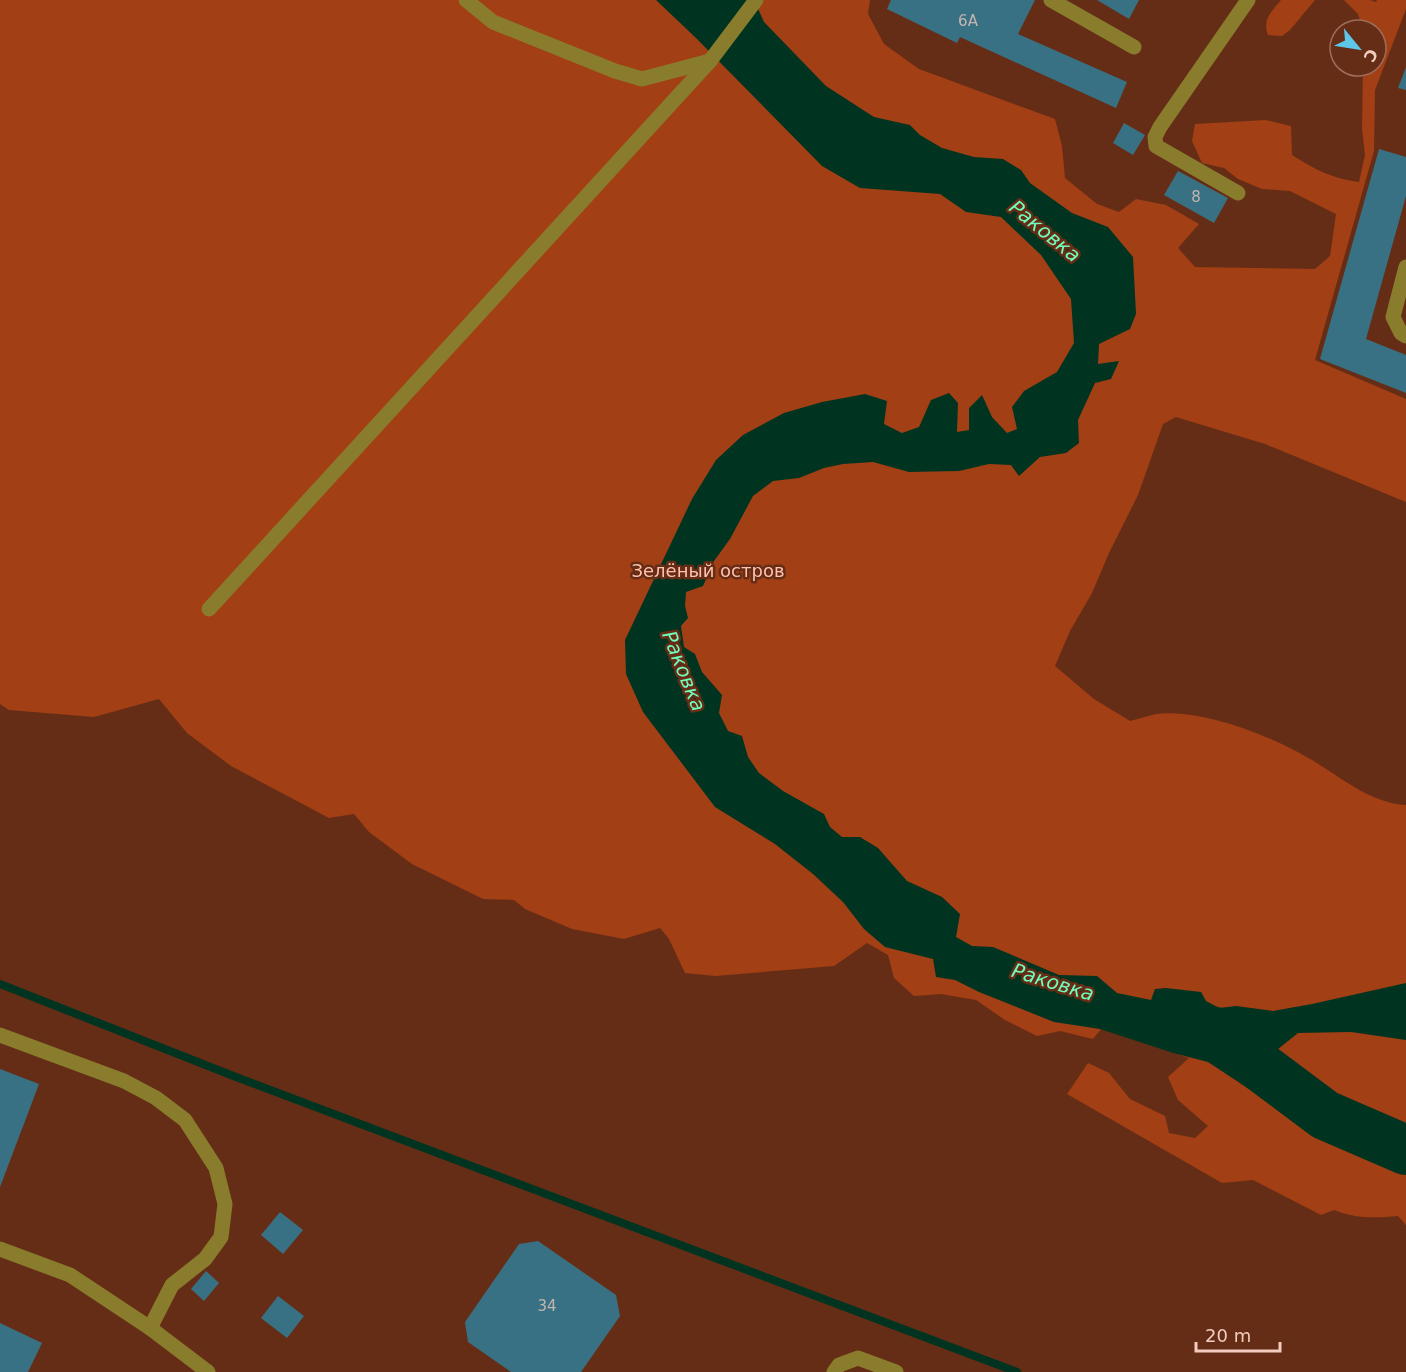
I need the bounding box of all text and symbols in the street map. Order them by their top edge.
house number: 6А [958,12,979,30]
north arrow [1328,18,1388,78]
text: С [1359,45,1382,65]
house number: 8 [1191,188,1201,206]
water label: Раковка [1005,195,1085,267]
park label: Зелёный остров [631,560,785,581]
water label: Раковка [657,627,711,715]
water label: Раковка [1009,958,1097,1006]
house number: 34 [537,1297,557,1315]
scale bar [1196,1315,1280,1353]
text: 20 m [1205,1325,1251,1346]

